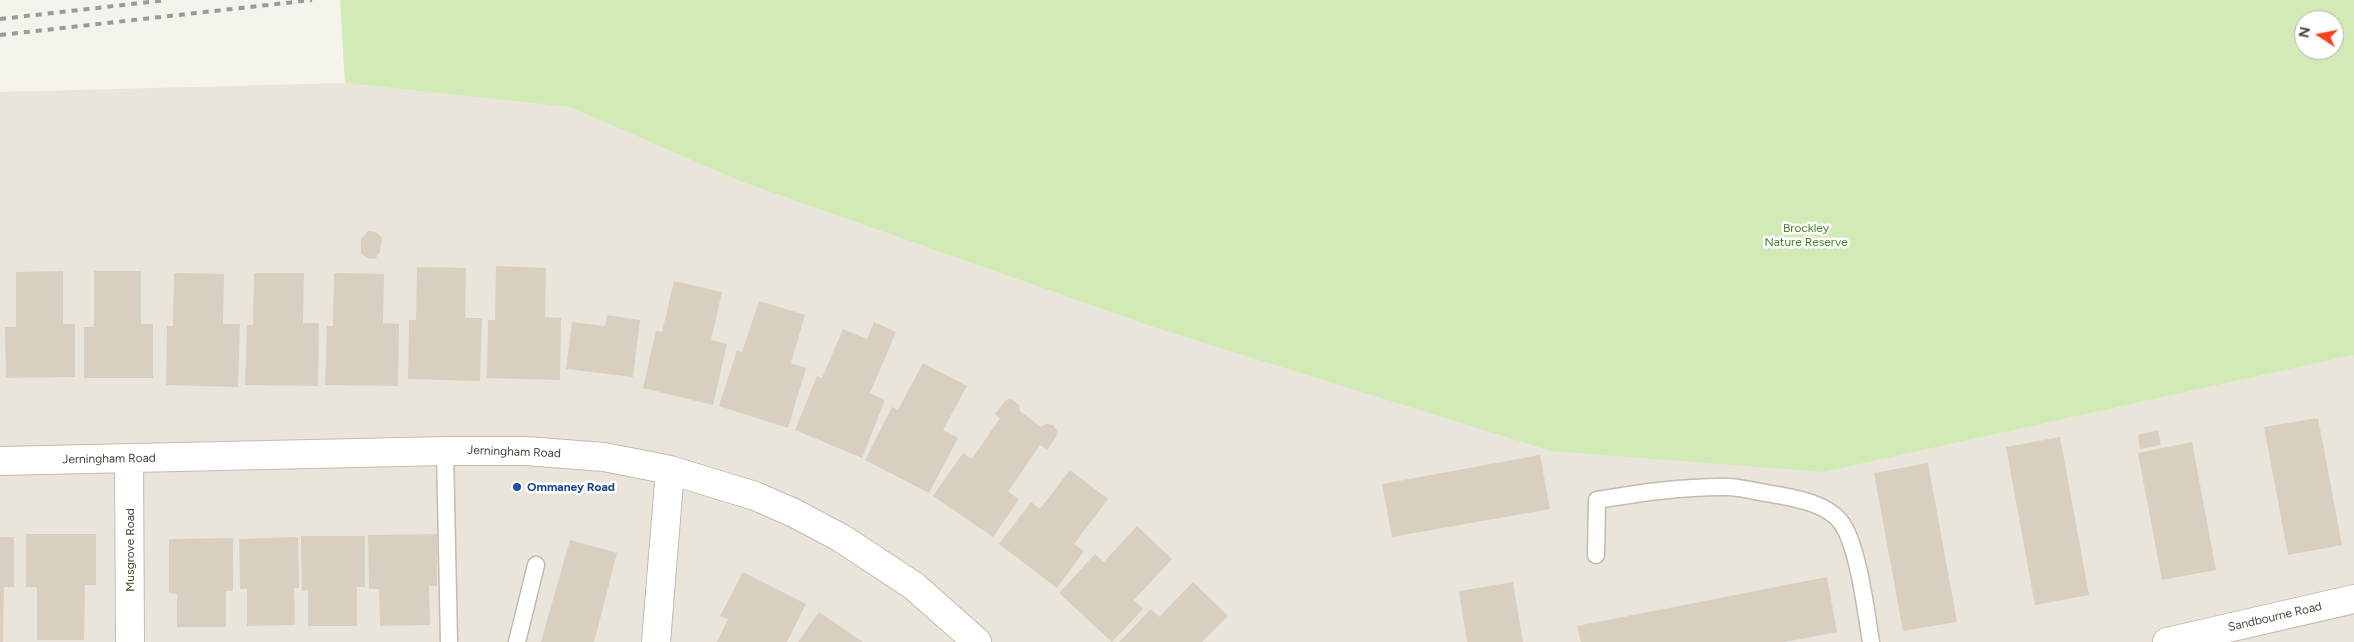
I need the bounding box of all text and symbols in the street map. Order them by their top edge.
north arrow [2294,10,2344,60]
text: N [2295,25,2314,39]
park label: Brockley Nature Reserve [1764,221,1848,249]
street label: Jerningham Road [467,443,561,461]
street label: Jerningham Road [62,451,156,467]
place label: Ommaney Road [527,480,615,494]
marker: Ommaney Road [511,481,523,493]
street label: Musgrove Road [123,508,137,592]
street label: Sandbourne Road [2227,599,2323,635]

